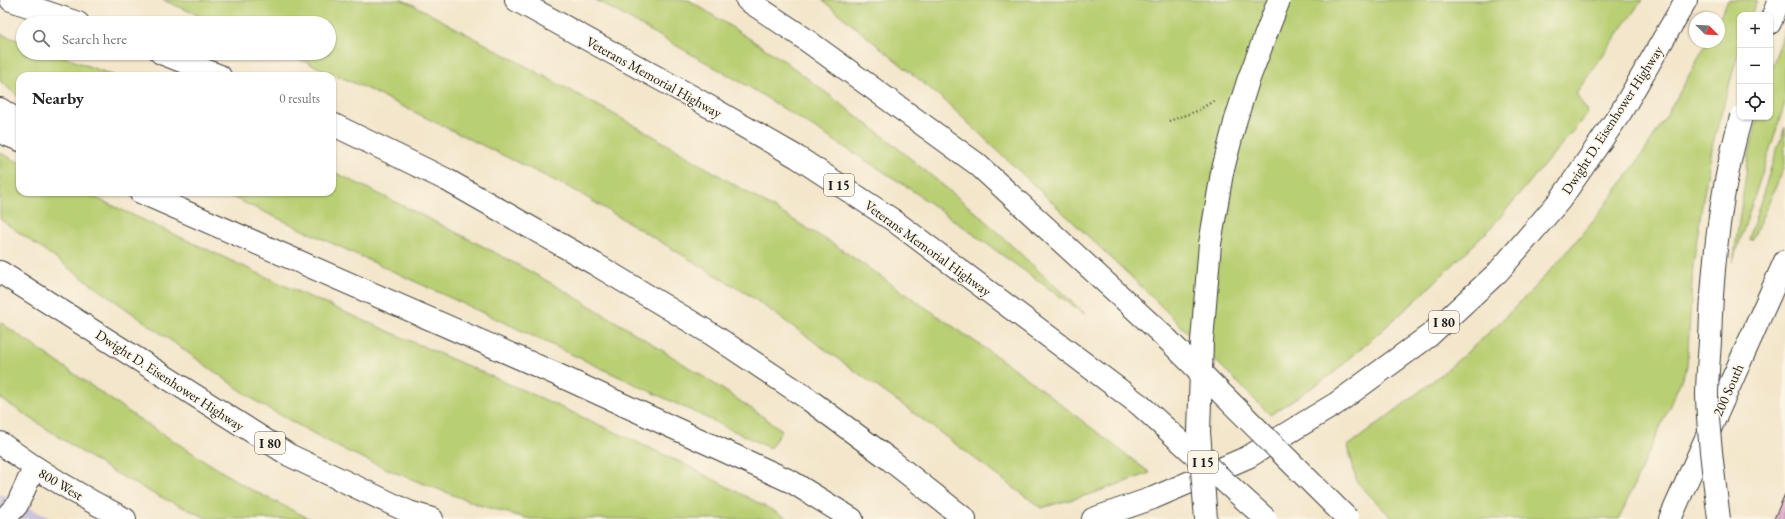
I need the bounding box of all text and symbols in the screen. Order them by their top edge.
north arrow [1689,12,1725,48]
map controls [1737,12,1773,120]
button: + [1737,12,1773,48]
search box [16,16,336,60]
icon: search [30,27,52,49]
text: Search here [62,29,127,48]
street label: Veterans Memorial Highway [583,32,726,122]
street label: Dwight D. Eisenhower Highway [1557,42,1667,198]
button: − [1737,48,1773,84]
button: locate [1737,84,1773,120]
text: Nearby [32,87,84,109]
text: 0 results [279,90,320,107]
road number: I 15 [824,174,854,196]
street label: Veterans Memorial Highway [861,196,996,301]
road number: I 80 [1429,311,1459,333]
street label: Dwight D. Eisenhower Highway [92,325,248,435]
street label: 200 South [1709,361,1747,419]
road number: I 80 [255,432,285,454]
road number: I 15 [1188,451,1218,473]
street label: 800 West [35,464,87,505]

